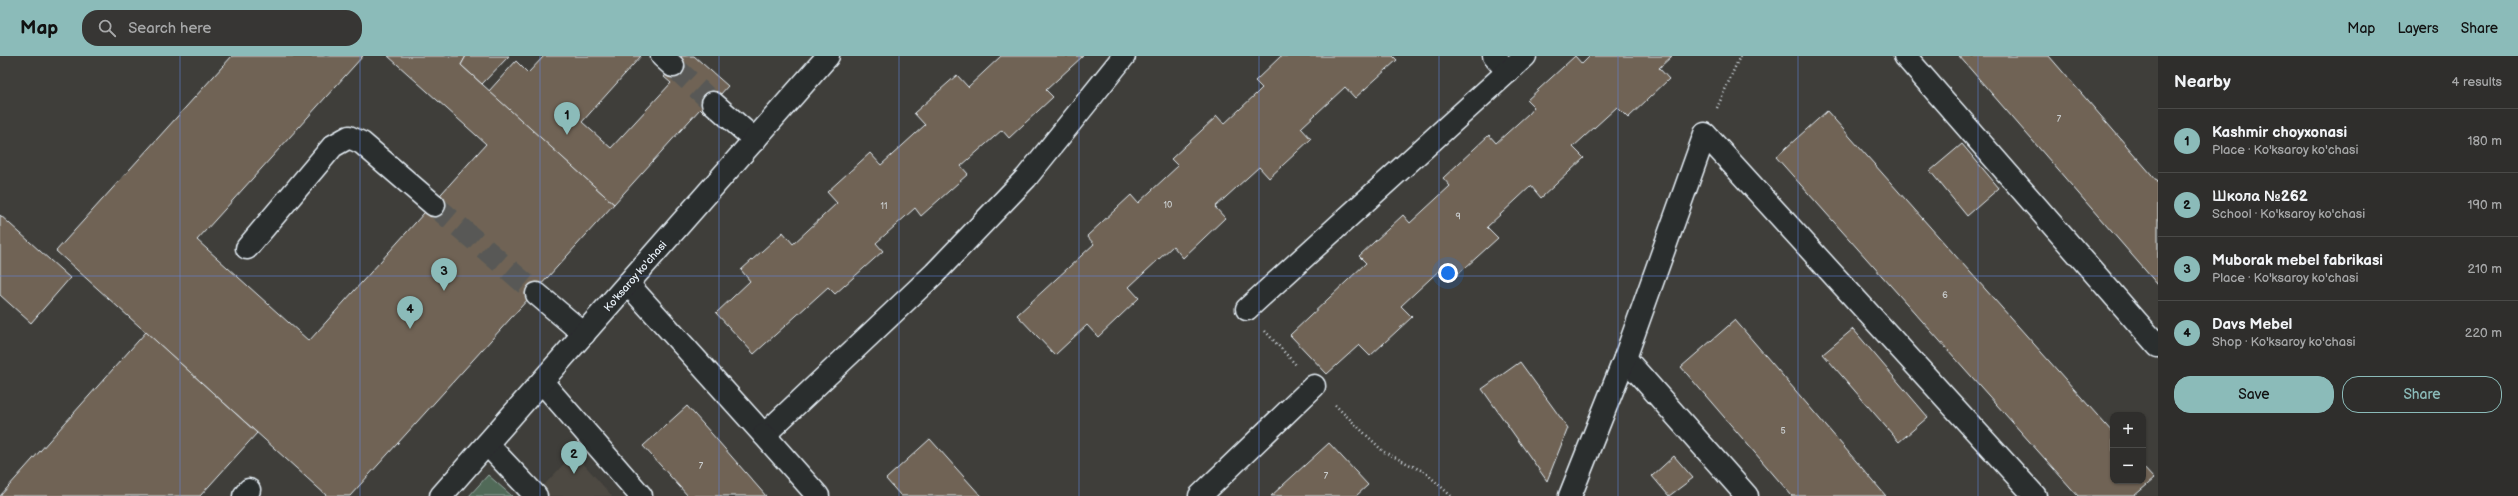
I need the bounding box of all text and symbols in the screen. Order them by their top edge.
search box [82,10,362,46]
text: Map [20,17,58,40]
icon: search [96,17,118,39]
text: Search here [128,19,211,38]
text: Map [2347,20,2375,37]
text: Layers [2397,20,2439,37]
text: Share [2461,20,2498,37]
text: Nearby [2174,72,2231,92]
text: 4 results [2452,74,2502,90]
pin: 1 [554,102,580,135]
house number: 7 [2057,114,2062,125]
text: Kashmir choyxonasi [2212,123,2347,142]
text: 1 [2184,133,2190,149]
text: 180 m [2467,133,2502,149]
text: Place · Ko'ksaroy ko'chasi [2212,142,2359,158]
text: Школа №262 [2212,187,2308,206]
text: 2 [2183,197,2191,213]
text: 190 m [2468,197,2502,213]
house number: 10 [1164,200,1172,211]
house number: 11 [881,201,887,212]
text: School · Ko'ksaroy ko'chasi [2212,206,2365,222]
house number: 9 [1455,211,1461,222]
street label: Ko'ksaroy ko'chasi [601,238,669,314]
text: Muborak mebel fabrikasi [2212,251,2383,270]
pin: 3 [431,258,457,291]
text: 3 [2183,261,2191,277]
text: 210 m [2468,261,2502,277]
your location [1438,263,1458,283]
text: Place · Ko'ksaroy ko'chasi [2212,270,2359,286]
house number: 6 [1942,290,1948,301]
pin: 4 [397,296,423,329]
text: Davs Mebel [2212,315,2292,334]
text: 4 [2183,325,2191,341]
text: 220 m [2465,325,2502,341]
text: Shop · Ko'ksaroy ko'chasi [2212,334,2356,350]
button: Save [2174,376,2334,413]
button: Share [2342,376,2502,413]
map controls [2110,412,2146,484]
button: + [2110,412,2146,448]
house number: 5 [1780,426,1786,437]
pin: 2 [561,441,587,474]
button: − [2110,448,2146,484]
house number: 7 [699,461,704,472]
house number: 7 [1324,471,1329,482]

